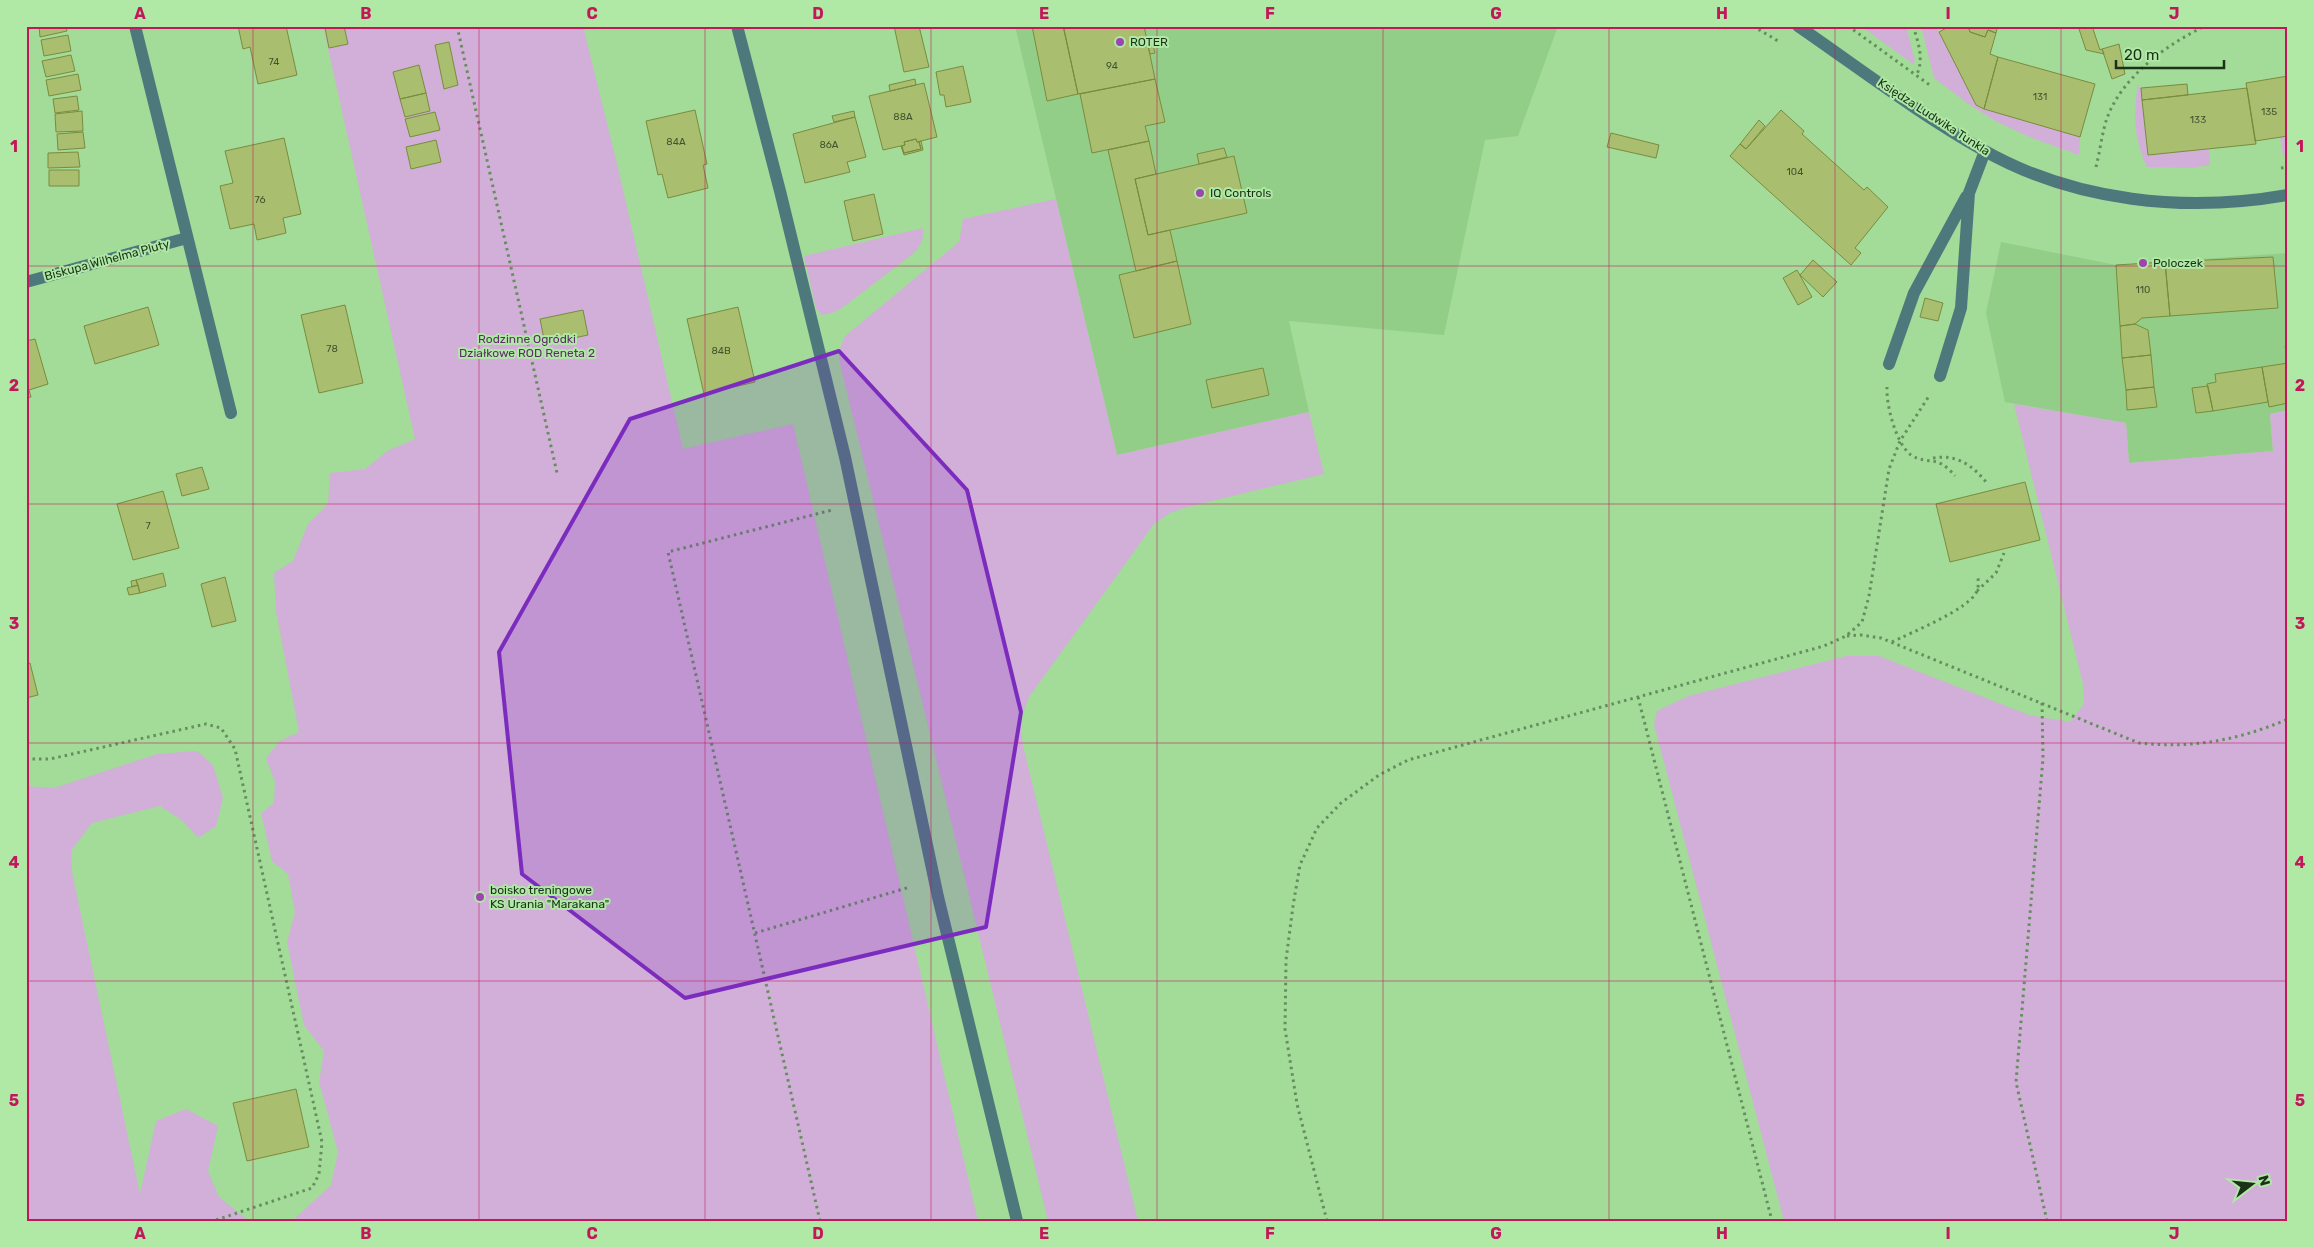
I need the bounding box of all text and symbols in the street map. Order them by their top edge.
text: A [134,4,146,23]
text: B [360,4,372,23]
text: C [586,4,598,23]
text: D [812,4,824,23]
text: E [1039,4,1049,23]
text: F [1265,4,1275,23]
text: G [1490,4,1502,23]
text: H [1716,4,1728,23]
text: I [1945,4,1951,23]
text: J [2169,4,2179,23]
place label: ROTER [1130,35,1168,49]
marker: ROTER [1114,36,1126,48]
scale bar [2116,38,2224,70]
text: 20 m [2124,46,2159,64]
house number: 74 [269,56,280,68]
house number: 94 [1106,60,1118,72]
street label: Księdza Ludwika Tunkla [1875,76,1993,158]
house number: 131 [2033,91,2047,103]
house number: 135 [2261,106,2277,118]
house number: 88A [893,111,913,123]
house number: 133 [2190,114,2206,126]
house number: 84A [666,136,686,148]
text: 1 [10,137,18,156]
text: 1 [2296,137,2304,156]
house number: 86A [819,139,839,151]
house number: 104 [1787,166,1803,178]
place label: IQ Controls [1210,186,1271,200]
marker: IQ Controls [1194,187,1206,199]
house number: 76 [255,194,265,206]
street label: Biskupa Wilhelma Pluty [43,236,171,283]
place label: Poloczek [2153,256,2204,270]
marker: Poloczek [2137,257,2149,269]
house number: 110 [2136,284,2150,296]
park label: Rodzinne Ogródki Działkowe ROD Reneta 2 [459,332,595,360]
house number: 78 [326,343,338,355]
house number: 84B [711,345,731,357]
text: 2 [9,376,19,395]
text: 2 [2295,376,2305,395]
house number: 7 [145,520,151,532]
text: 3 [9,614,19,633]
text: 3 [2295,614,2305,633]
text: 4 [9,853,20,872]
text: 4 [2295,853,2306,872]
place label: boisko treningowe KS Urania "Marakana" [490,883,609,911]
marker: boisko treningowe KS Urania "Marakana" [474,891,486,903]
text: 5 [9,1091,19,1110]
text: 5 [2295,1091,2305,1110]
north arrow [2226,1160,2276,1210]
text: N [2254,1173,2274,1188]
text: A [134,1224,146,1243]
text: B [360,1224,372,1243]
text: C [586,1224,598,1243]
text: D [812,1224,824,1243]
text: E [1039,1224,1049,1243]
text: F [1265,1224,1275,1243]
text: G [1490,1224,1502,1243]
text: H [1716,1224,1728,1243]
text: I [1945,1224,1951,1243]
text: J [2169,1224,2179,1243]

